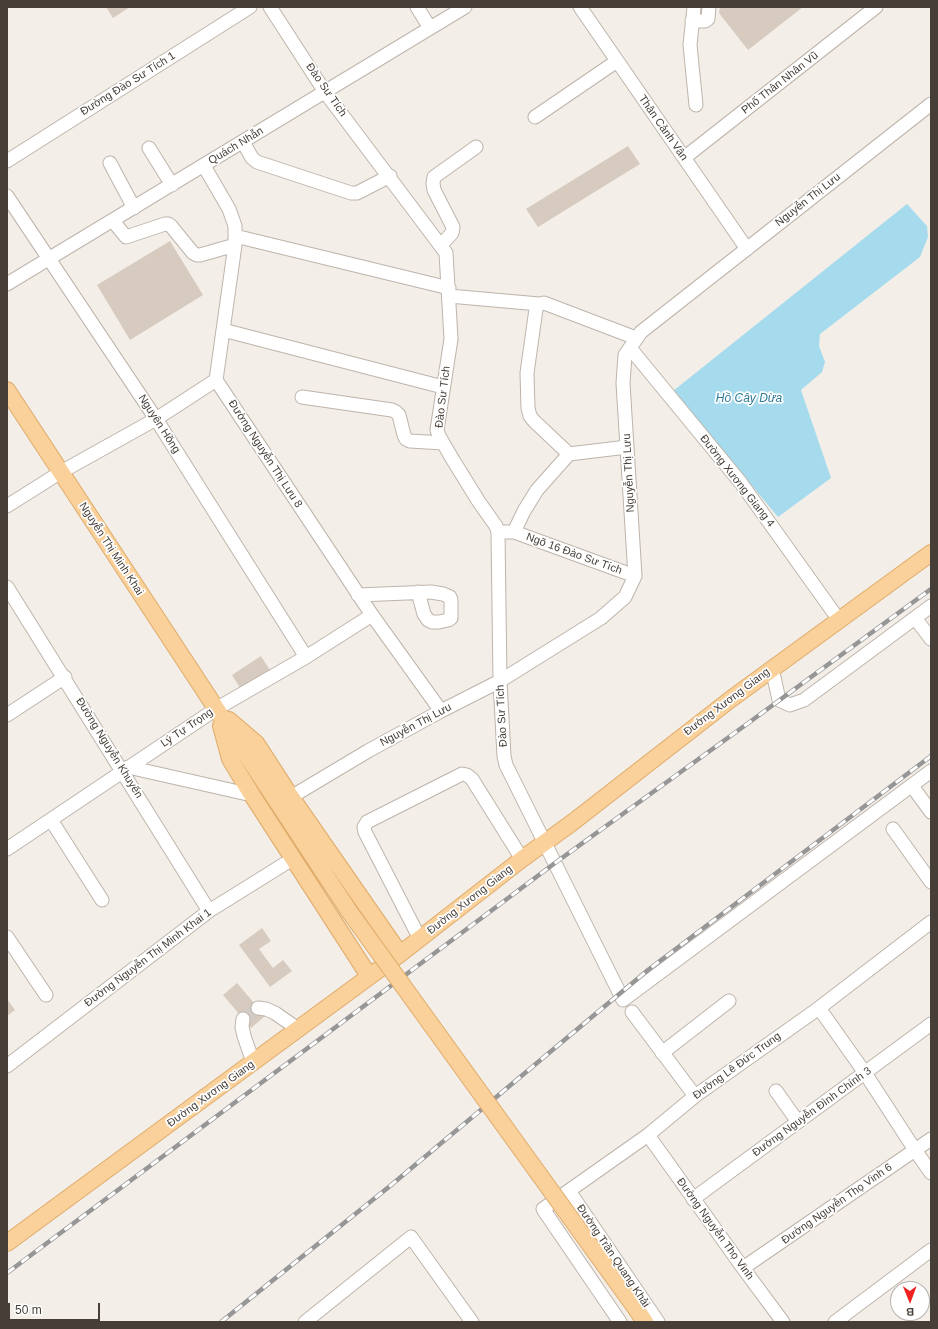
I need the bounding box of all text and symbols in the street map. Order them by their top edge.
street label: Đường Đào Sư Tích 1 [78,49,178,119]
street label: Phố Thân Nhân Vũ [739,49,821,117]
street label: Đào Sư Tích [303,61,349,119]
street label: Thân Cảnh Vân [635,93,691,163]
street label: Quách Nhẫn [206,124,266,168]
street label: Nguyễn Thị Lưu [773,171,843,229]
street label: Đào Sư Tích [433,365,453,429]
street label: Nguyên Hồng [135,392,183,456]
water label: Hồ Cây Dừa [716,392,782,406]
street label: Đường Nguyễn Thị Lưu 8 [225,398,305,510]
street label: Đường Xương Giang 4 [697,432,777,530]
street label: Nguyễn Thị Lưu [620,433,638,513]
street label: Nguyễn Thị Minh Khai [76,500,146,598]
street label: Ngõ 16 Đào Sư Tích [524,531,624,577]
street label: Đường Xương Giang [681,665,773,739]
street label: Đào Sư Tích [494,685,510,747]
street label: Đường Nguyễn Khuyến [73,695,145,801]
street label: Nguyễn Thị Lưu [378,701,454,749]
street label: Lý Tự Trọng [158,706,216,750]
street label: Đường Xương Giang [425,863,515,937]
street label: Đường Nguyễn Thị Minh Khai 1 [82,906,214,1010]
street label: Đường Lê Đức Trung [691,1030,783,1102]
street label: Đường Xương Giang [165,1058,257,1130]
street label: Đường Nguyễn Đình Chính 3 [750,1064,874,1160]
street label: Đường Nguyễn Thọ Vinh 6 [779,1161,895,1247]
street label: Đường Nguyễn Thọ Vinh [674,1176,756,1282]
street label: Đường Trần Quang Khải [574,1202,652,1310]
north arrow [890,1281,930,1321]
scale bar [10,1295,102,1321]
text: 50 m [15,1303,42,1317]
text: B [906,1306,914,1318]

